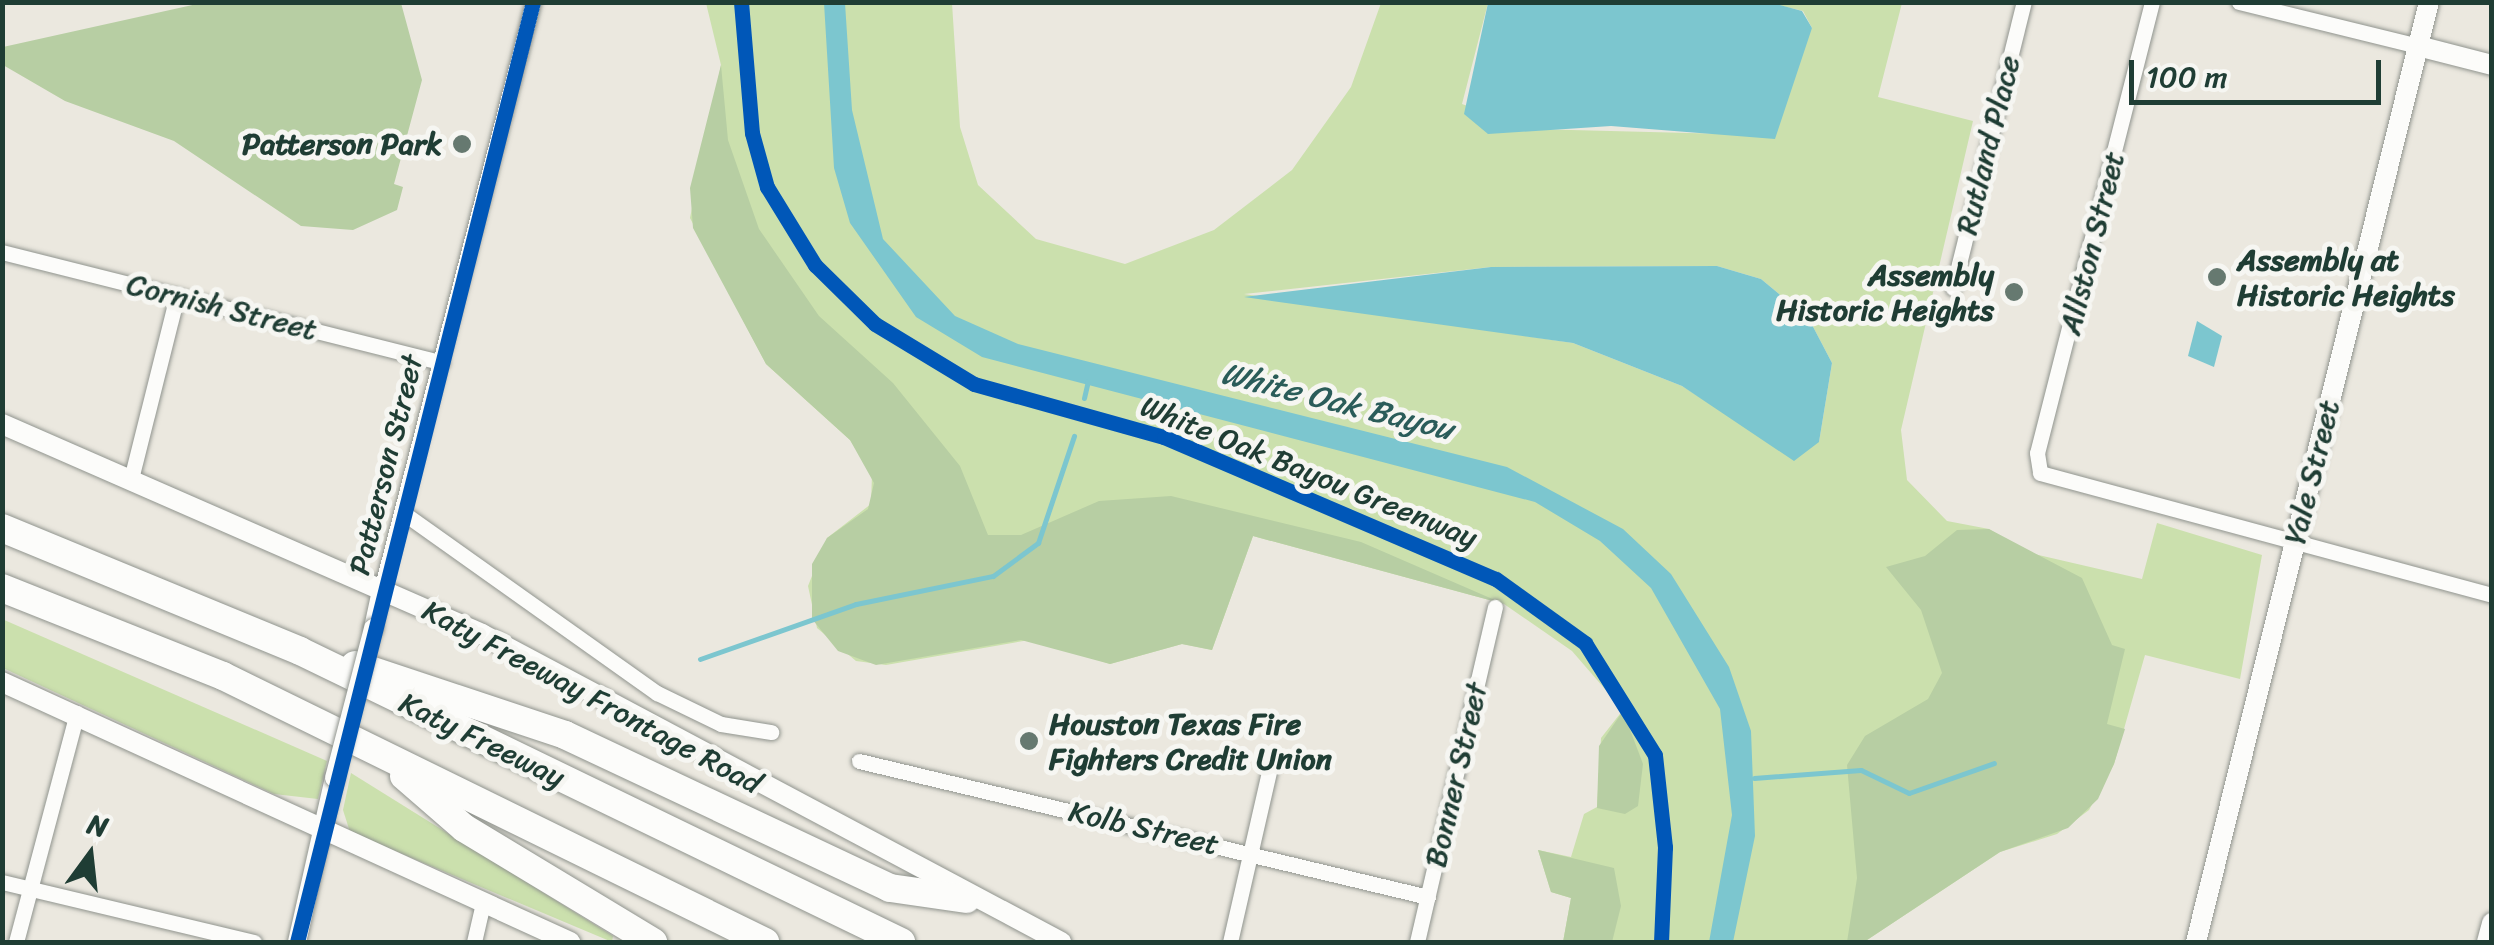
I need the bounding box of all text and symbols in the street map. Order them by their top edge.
scale bar [2134,40,2386,102]
text: 100 m [2146,50,2228,104]
street label: Rutland Place [1948,52,2028,238]
place label: Patterson Park [242,126,442,162]
marker: Patterson Park [451,133,473,155]
street label: Allston Street [2052,147,2132,339]
place label: Assembly at Historic Heights [2237,242,2454,312]
place label: Assembly Historic Heights [1777,257,1994,328]
street label: Cornish Street [124,266,320,348]
marker: Assembly at Historic Heights [2206,266,2228,288]
marker: Assembly Historic Heights [2003,281,2025,303]
street label: Patterson Street [341,351,431,579]
water label: White Oak Bayou [1217,355,1457,449]
street label: White Oak Bayou Greenway [1135,388,1483,556]
street label: Yale Street [2277,396,2347,548]
street label: Katy Freeway Frontage Road [417,593,767,801]
street label: Bonner Street [1417,679,1495,871]
street label: Katy Freeway [393,684,571,796]
place label: Houston Texas Fire Fighters Credit Union [1049,706,1332,776]
marker: Houston Texas Fire Fighters Credit Union [1018,730,1040,752]
street label: Kolb Street [1065,793,1223,863]
text: N [82,799,114,852]
north arrow [40,805,140,905]

